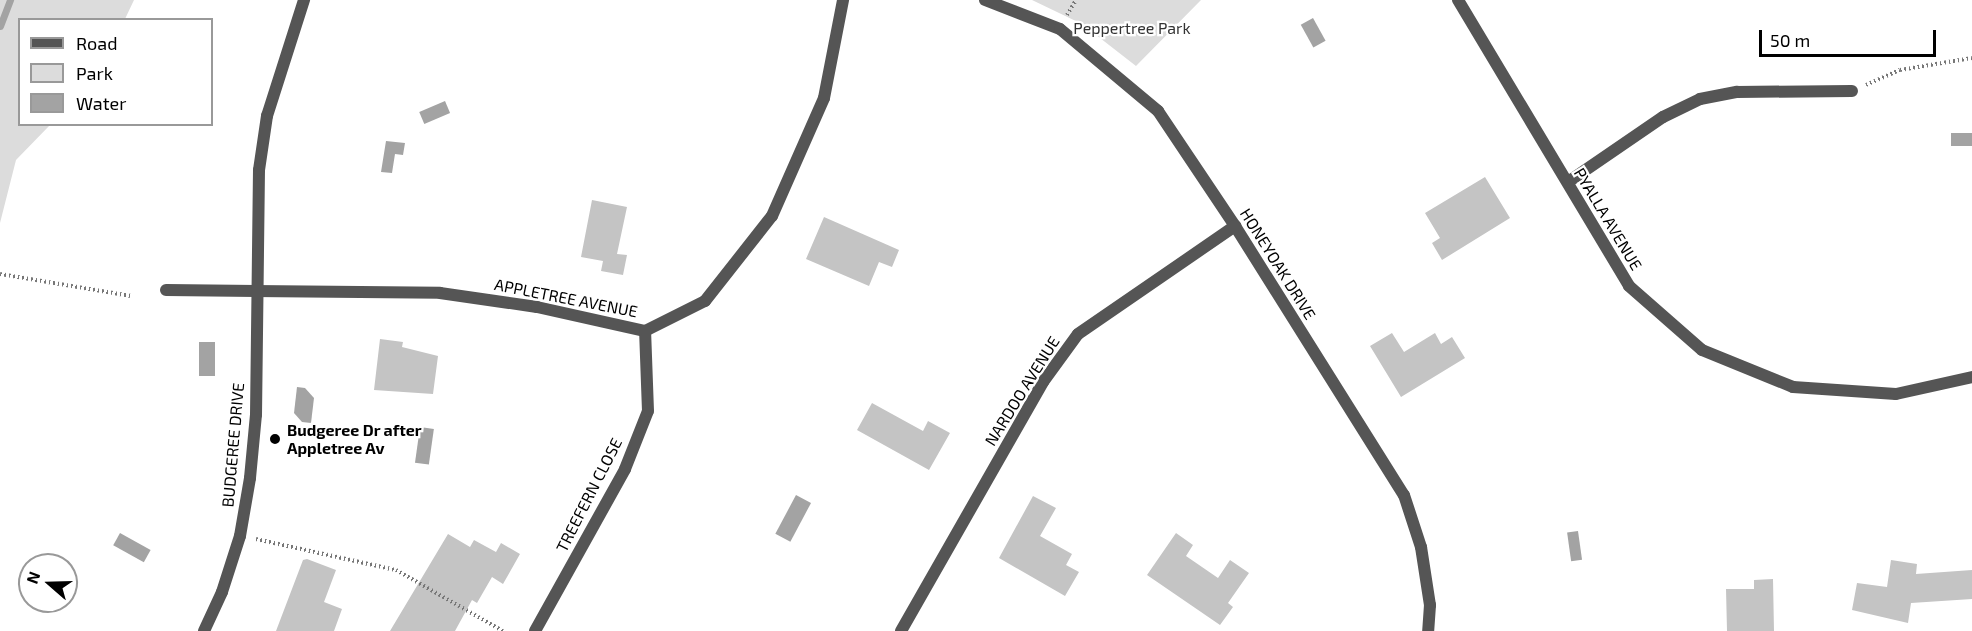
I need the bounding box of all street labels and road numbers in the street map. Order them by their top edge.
street label: PYALLA AVENUE [1570,164,1646,274]
street label: HONEYOAK DRIVE [1236,205,1320,323]
street label: APPLETREE AVENUE [493,275,639,321]
street label: NARDOO AVENUE [981,333,1063,449]
street label: BUDGEREE DRIVE [218,382,248,508]
street label: TREEFERN CLOSE [552,435,626,555]

